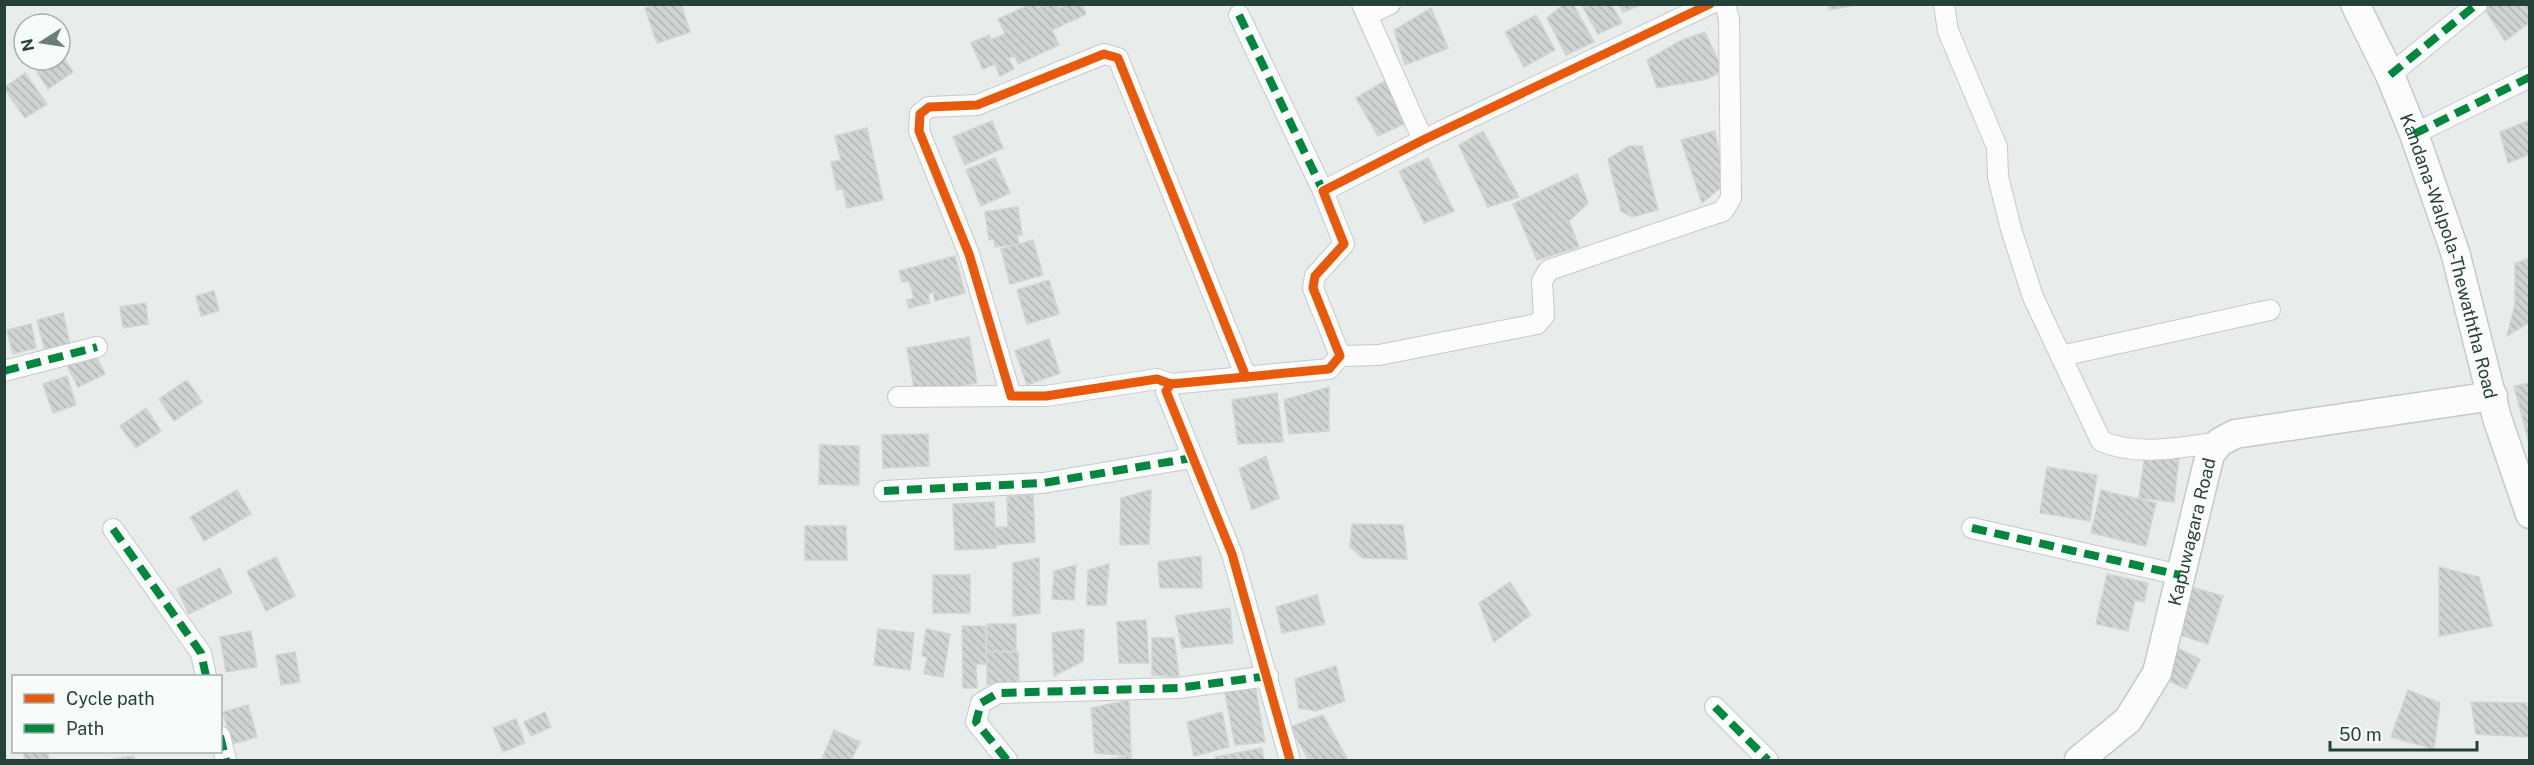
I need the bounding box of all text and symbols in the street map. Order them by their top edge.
north arrow [12,12,72,72]
text: N [17,37,38,53]
street label: Kandana-Walpola-Thewaththa Road [2396,110,2502,401]
street label: Kapuwagara Road [2163,455,2219,608]
legend [12,675,222,753]
text: Cycle path [66,688,155,709]
scale bar [2330,714,2477,752]
text: Path [66,718,104,739]
text: 50 m [2339,724,2382,745]

